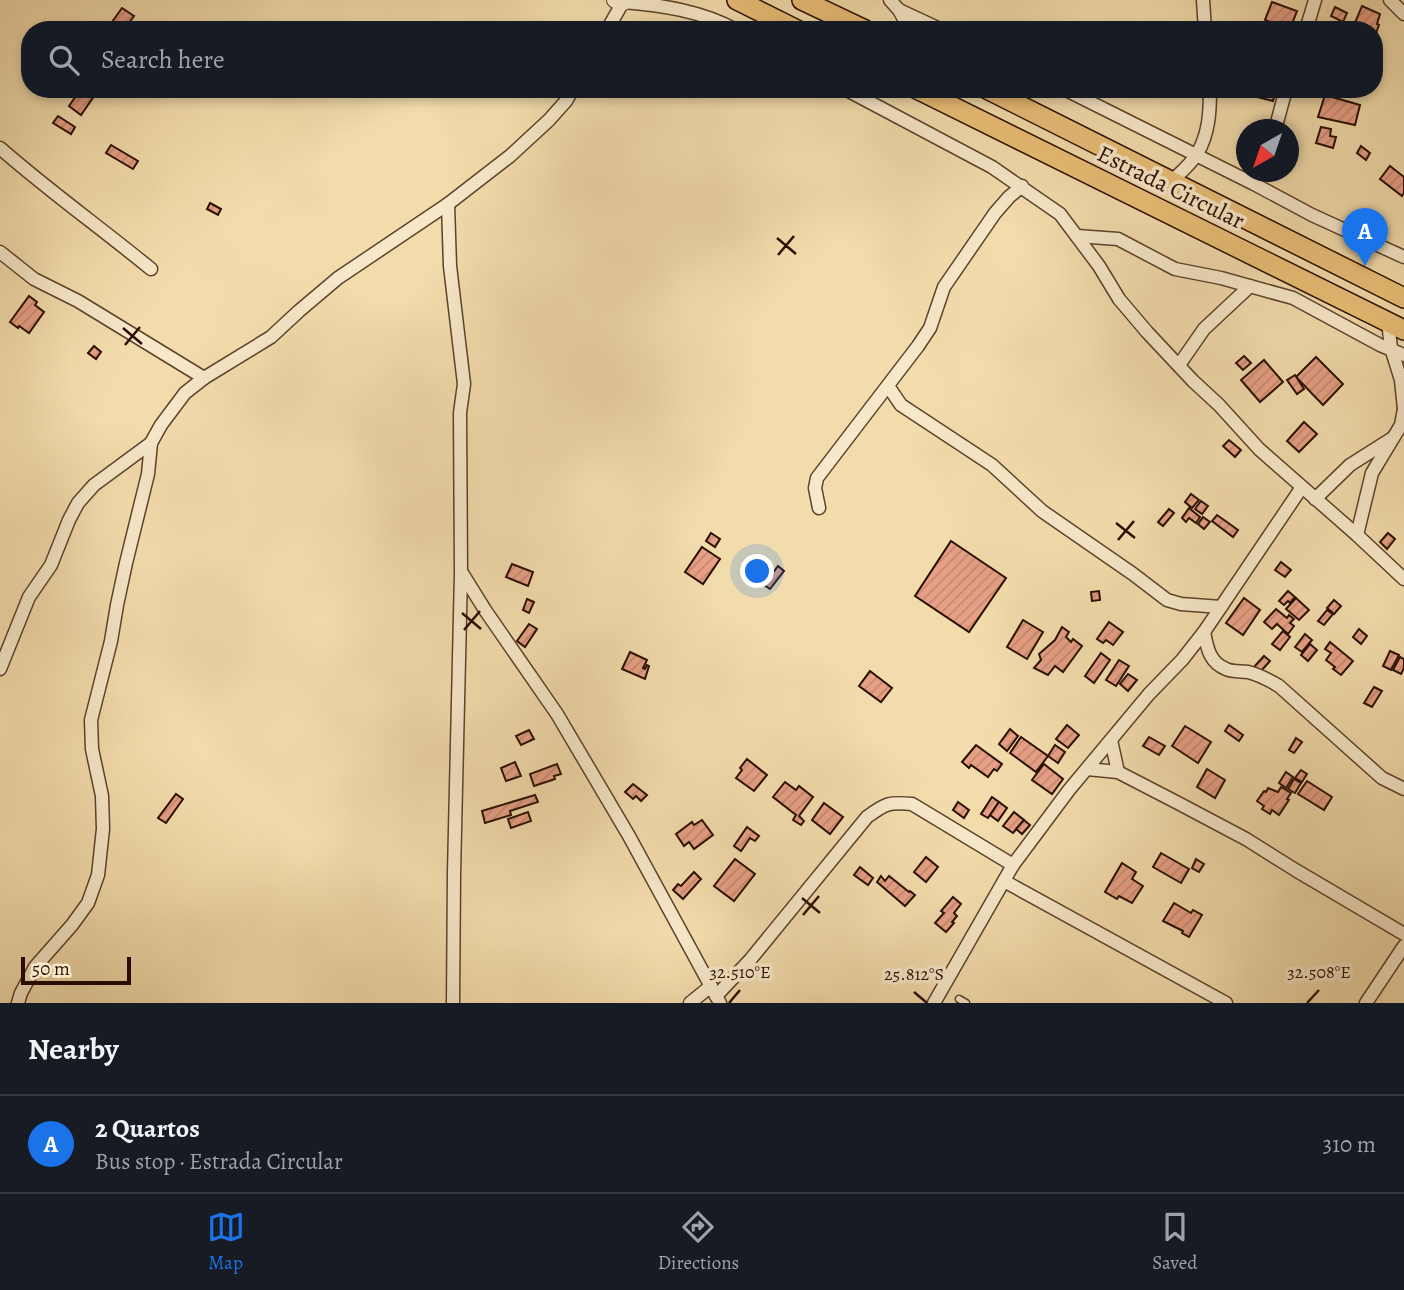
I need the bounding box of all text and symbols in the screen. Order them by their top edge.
search box [21,21,1383,98]
icon: search [45,41,83,79]
text: Search here [101,42,225,77]
north arrow [1236,119,1299,182]
street label: Estrada Circular [1092,137,1250,237]
pin: A [1342,208,1388,266]
your location [740,554,774,588]
scale bar [21,954,131,986]
text: 50 m [32,956,70,982]
text: 32.510°E [709,960,771,984]
text: 32.508°E [1287,960,1351,984]
text: 25.812°S [884,962,944,986]
text: Nearby [28,1029,119,1069]
text: 2 Quartos [95,1111,200,1146]
text: A [44,1129,58,1160]
text: 310 m [1323,1129,1376,1160]
text: Bus stop · Estrada Circular [95,1146,343,1177]
tab: Map [207,1208,245,1276]
tab: Directions [658,1208,739,1276]
tab: Saved [1152,1208,1197,1276]

